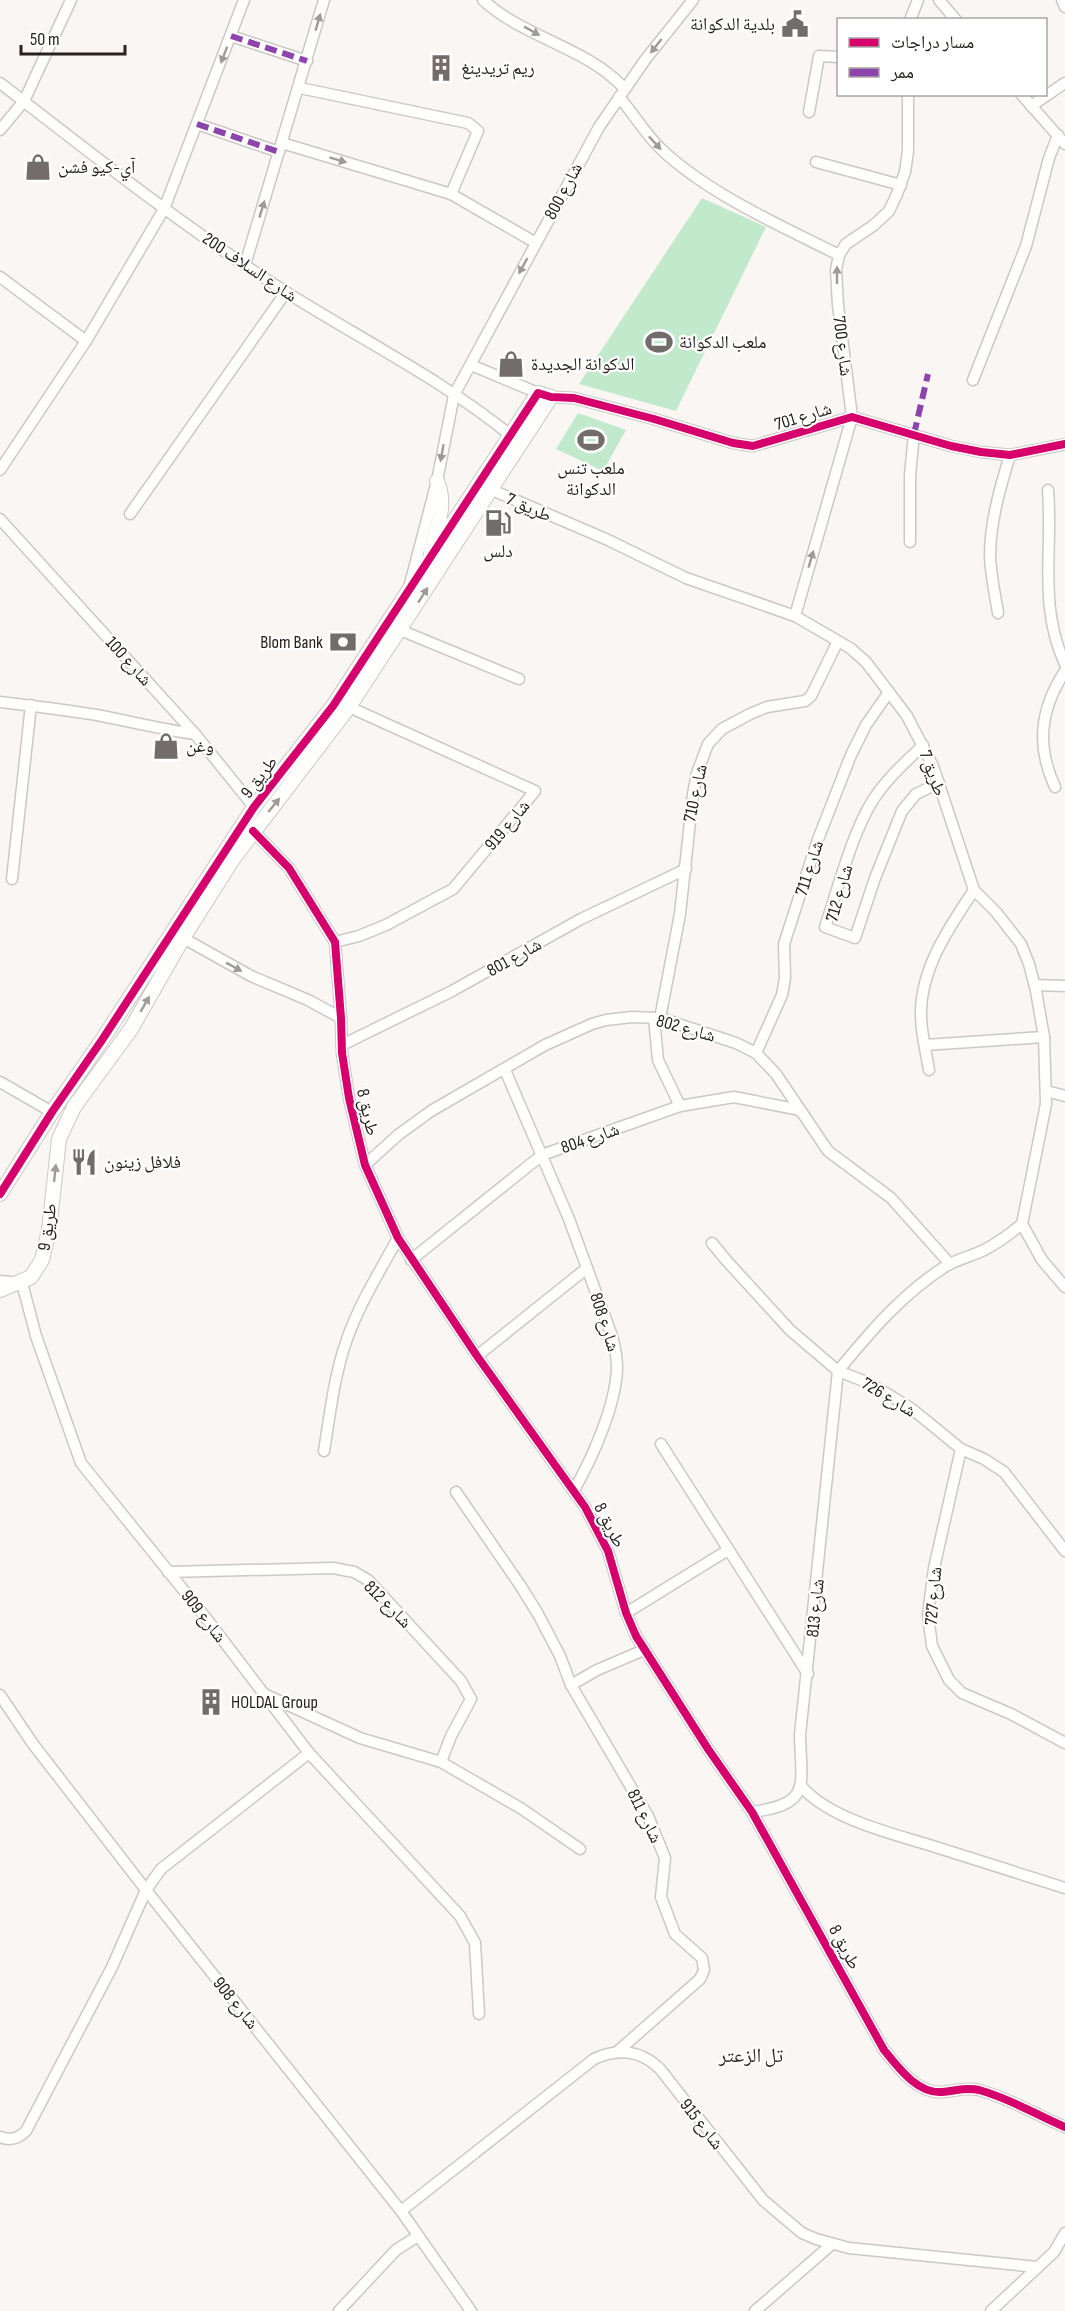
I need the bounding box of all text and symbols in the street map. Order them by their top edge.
public building icon: بلدية الدكوانة [780,9,810,39]
one-way arrow [314,13,323,31]
place label: بلدية الدكوانة [690,14,775,35]
scale bar [21,18,124,56]
legend [837,18,1047,96]
one-way arrow [524,26,541,36]
text: 50 m [30,29,60,50]
text: مسار دراجات [891,32,974,53]
one-way arrow [651,38,663,53]
one-way arrow [219,46,228,64]
building icon: ريم تريدينغ [426,53,456,83]
place label: ريم تريدينغ [461,58,535,80]
text: ممر [890,62,914,83]
one-way arrow [648,135,662,150]
shop icon: آي-كيو فشن [23,152,53,182]
one-way arrow [329,156,347,165]
place label: آي-كيو فشن [58,157,136,182]
street label: 800 شارع [540,159,587,223]
one-way arrow [258,200,267,218]
street label: 200 شارع السلاف [198,228,301,307]
one-way arrow [518,258,528,275]
one-way arrow [832,266,842,285]
street label: شارع 700 [828,315,857,377]
sports icon: ملعب الدكوانة [644,327,674,357]
place label: ملعب الدكوانة [679,332,767,353]
shop icon: الدكوانة الجديدة [496,349,526,379]
place label: الدكوانة الجديدة [531,354,634,375]
street label: شارع 701 [772,398,834,435]
sports icon: ملعب تنس الدكوانة [576,425,606,455]
one-way arrow [438,443,447,462]
place label: ملعب تنس الدكوانة [557,458,625,500]
street label: 7 طريق [503,488,555,527]
fuel station icon: دلس [483,508,513,538]
place label: دلس [483,541,513,562]
one-way arrow [807,550,816,568]
one-way arrow [417,587,428,603]
bank icon: Blom Bank [328,627,358,657]
street label: شارع 100 [101,632,156,690]
place label: Blom Bank [260,632,323,653]
shop icon: وغن [151,731,181,761]
place label: وغن [186,736,214,757]
street label: 7 طريق [915,748,950,799]
street label: 9 طريق [236,752,282,803]
street label: شارع 710 [679,762,712,824]
street label: شارع 919 [480,796,534,855]
one-way arrow [267,797,280,813]
street label: شارع 711 [791,838,828,898]
street label: شارع 712 [821,862,858,924]
street label: شارع 801 [483,934,545,981]
one-way arrow [226,962,243,972]
one-way arrow [140,995,150,1012]
street label: شارع 802 [654,1010,718,1047]
street label: طريق 8 [352,1087,383,1138]
street label: شارع 804 [558,1119,622,1158]
restaurant icon: فلافل زينون [69,1147,99,1177]
place label: فلافل زينون [104,1152,181,1173]
one-way arrow [50,1163,60,1182]
street label: 9 طريق [33,1202,62,1252]
street label: شارع 808 [585,1290,624,1354]
street label: شارع 726 [858,1373,920,1422]
street label: طريق 8 [589,1499,630,1551]
street label: شارع 727 [920,1566,947,1626]
street label: شارع 812 [359,1576,416,1633]
street label: شارع 813 [802,1578,829,1638]
street label: شارع 909 [177,1586,231,1647]
building icon: HOLDAL Group [196,1687,226,1717]
place label: HOLDAL Group [231,1692,318,1713]
street label: شارع 811 [622,1786,667,1847]
street label: طريق 8 [824,1921,865,1973]
street label: شارع 908 [208,1973,263,2034]
district label: تل الزعتر [718,2044,783,2068]
street label: شارع 915 [675,2095,728,2154]

